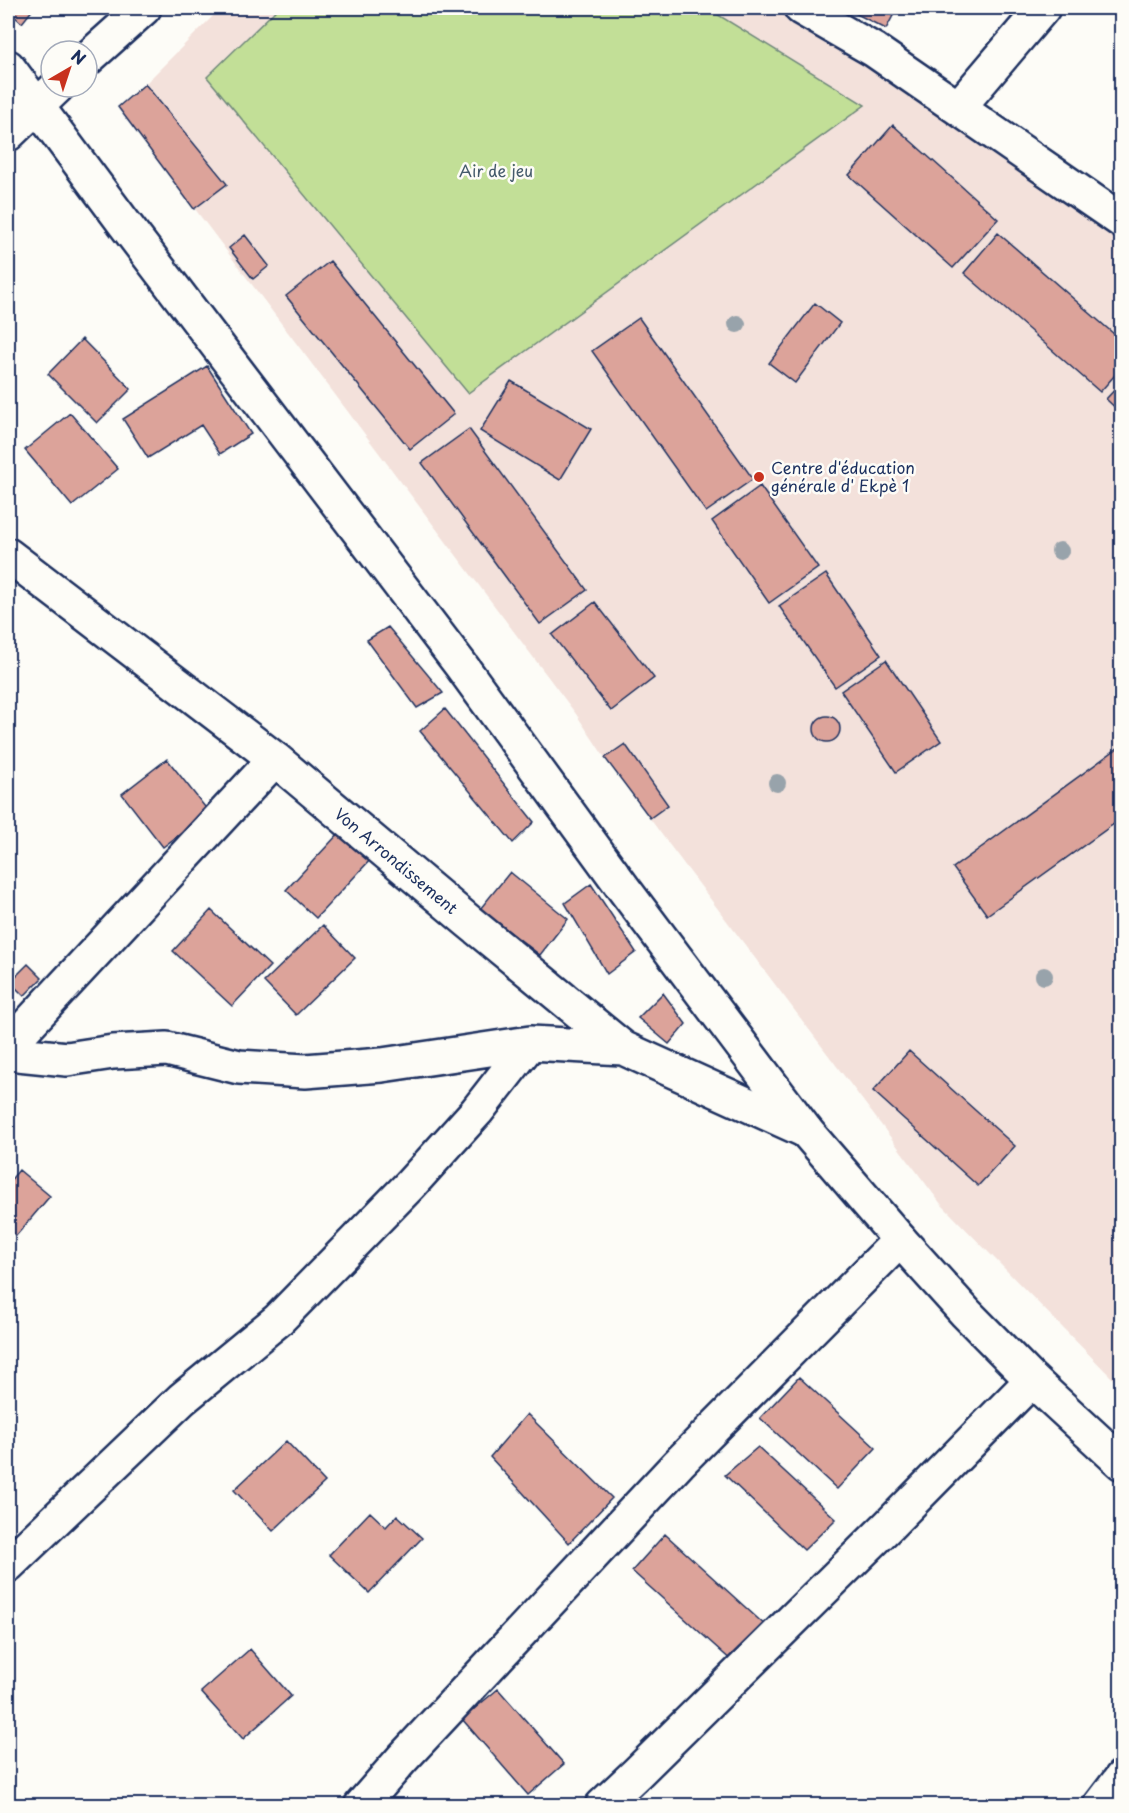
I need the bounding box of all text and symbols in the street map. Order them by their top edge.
north arrow [39,39,99,99]
text: N [67,43,92,70]
park label: Air de jeu [459,158,533,182]
place label: Centre d'éducation générale d' Ekpè 1 [771,455,915,497]
marker: Centre d'éducation générale d' Ekpè 1 [752,470,766,484]
street label: Von Arrondissement [330,801,464,919]

